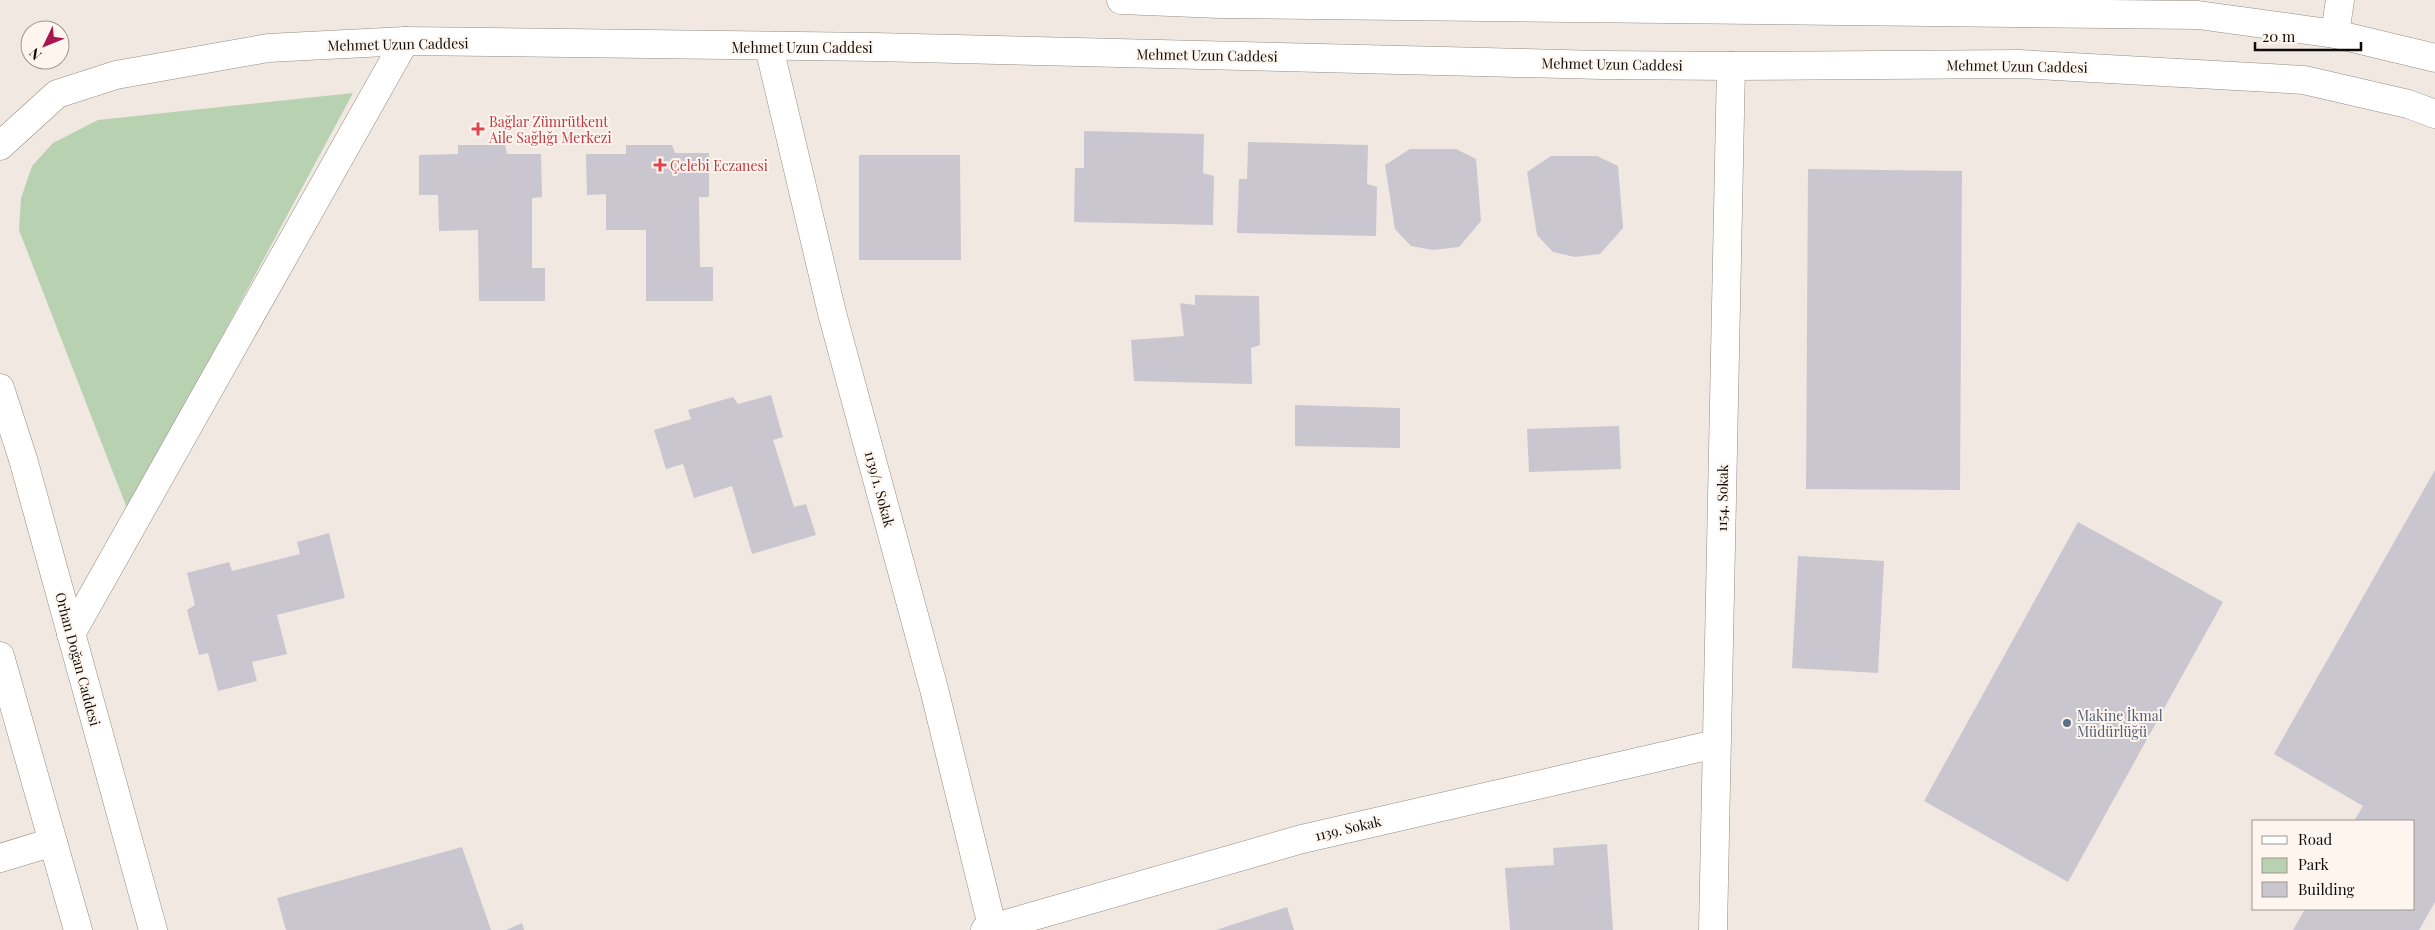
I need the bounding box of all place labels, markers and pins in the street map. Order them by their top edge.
place label: Bağlar Zümrütkent Aile Sağlığı Merkezi [488,112,612,147]
marker: Bağlar Zümrütkent Aile Sağlığı Merkezi [471,122,485,136]
place label: Çelebi Eczanesi [670,156,768,175]
marker: Çelebi Eczanesi [654,159,666,171]
place label: Makine İkmal Müdürlüğü [2077,706,2163,741]
marker: Makine İkmal Müdürlüğü [2061,717,2073,729]

